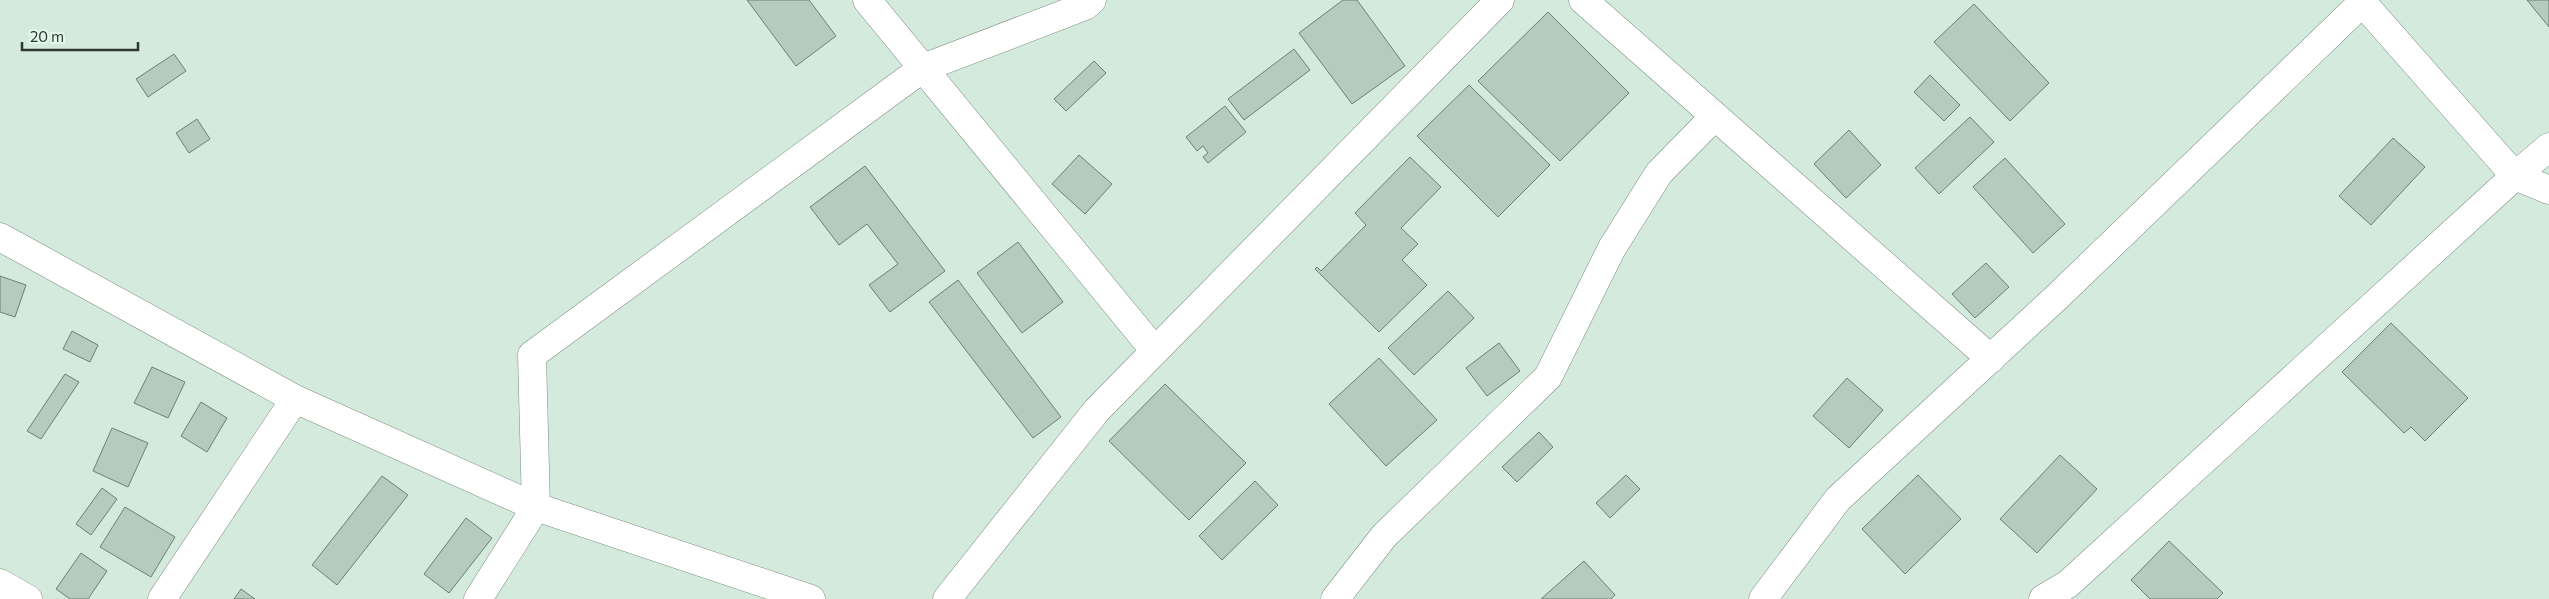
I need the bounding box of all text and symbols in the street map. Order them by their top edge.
scale bar [22,20,139,52]
text: 20 m [30,27,64,45]

